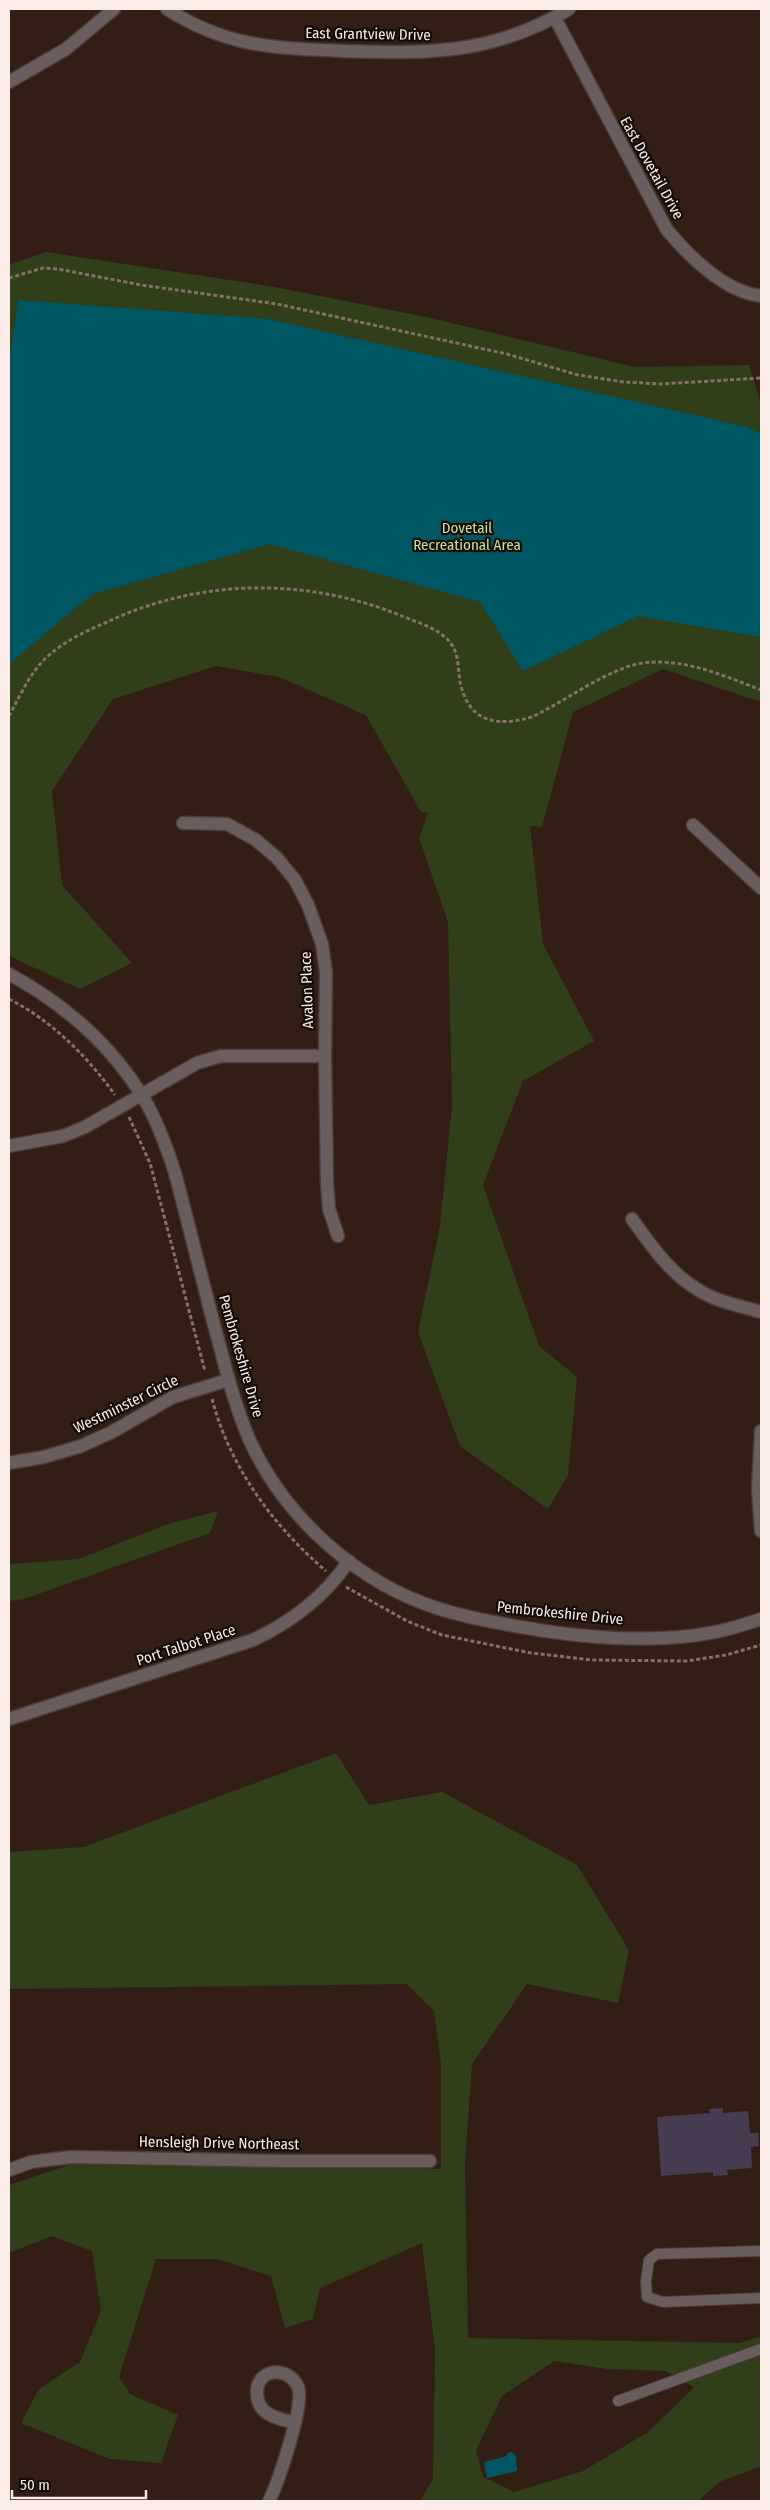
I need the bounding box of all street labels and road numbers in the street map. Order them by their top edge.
street label: East Grantview Drive [305,24,431,44]
street label: East Dovetail Drive [616,113,688,223]
street label: Avalon Place [297,951,317,1029]
street label: Pembrokeshire Drive [215,1293,267,1419]
street label: Westminster Circle [71,1371,181,1437]
street label: Pembrokeshire Drive [496,1597,624,1629]
street label: Port Talbot Place [134,1621,238,1669]
street label: Hensleigh Drive Northeast [139,2133,299,2153]

